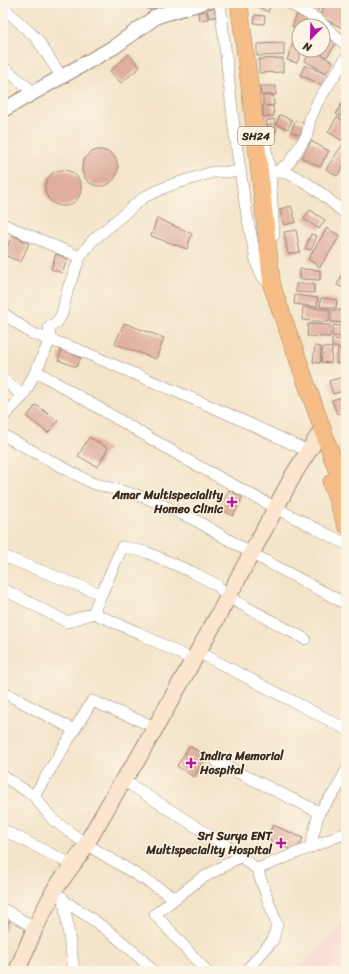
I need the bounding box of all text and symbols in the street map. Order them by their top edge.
north arrow [291,18,331,58]
text: N [300,36,315,57]
road number: SH24 [238,127,274,145]
place label: Amar Multispeciality Homeo Clinic [112,484,224,520]
marker: Amar Multispeciality Homeo Clinic [226,496,238,508]
place label: Indira Memorial Hospital [199,745,284,781]
marker: Indira Memorial Hospital [185,757,197,769]
place label: Sri Surya ENT Multispeciality Hospital [145,825,274,861]
marker: Sri Surya ENT Multispeciality Hospital [275,837,287,849]

